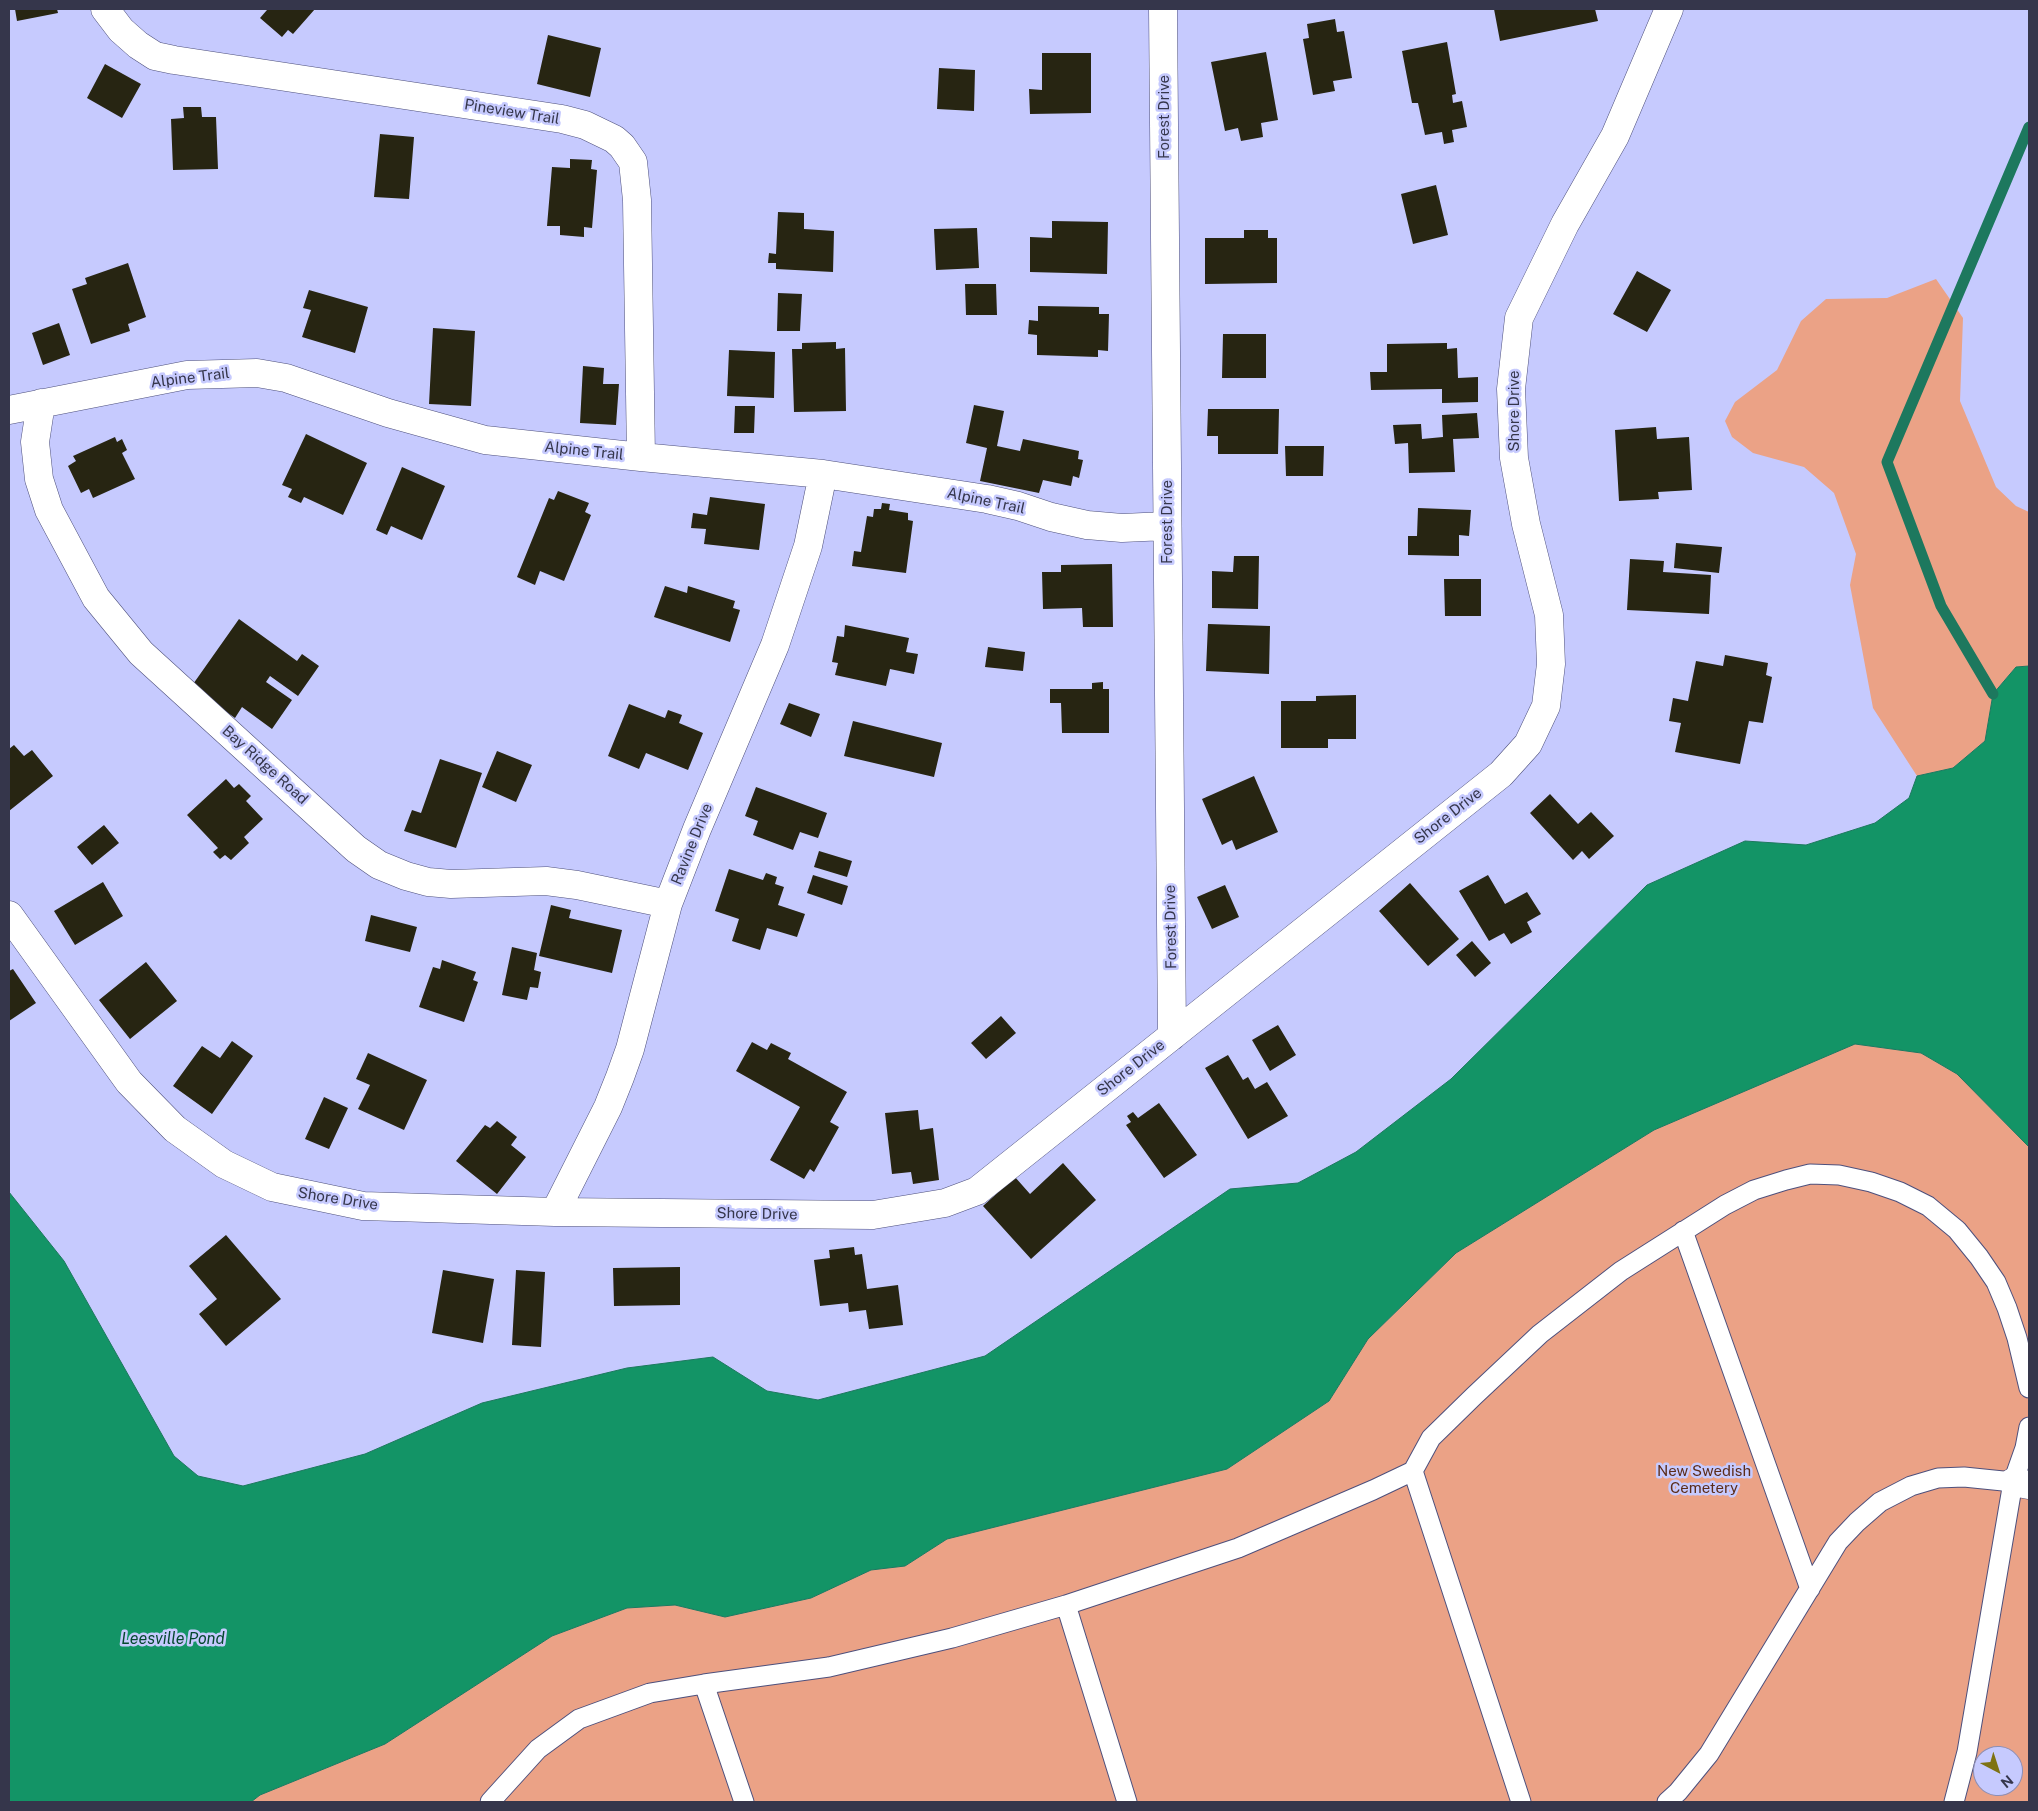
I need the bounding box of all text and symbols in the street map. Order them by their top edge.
street label: Forest Drive [1155,75,1173,159]
street label: Pineview Trail [463,96,561,128]
street label: Alpine Trail [150,364,230,392]
street label: Shore Drive [1505,371,1523,451]
street label: Alpine Trail [544,438,624,464]
street label: Forest Drive [1158,480,1176,564]
street label: Alpine Trail [945,484,1027,518]
street label: Bay Ridge Road [218,722,312,808]
street label: Shore Drive [1411,784,1485,848]
street label: Ravine Drive [668,801,716,887]
street label: Forest Drive [1161,885,1181,969]
street label: Shore Drive [1094,1036,1168,1100]
street label: Shore Drive [297,1184,379,1214]
street label: Shore Drive [716,1204,798,1224]
park label: New Swedish Cemetery [1657,1462,1751,1497]
water label: Leesville Pond [121,1629,225,1649]
north arrow [1973,1746,2023,1796]
text: N [1998,1772,2016,1791]

